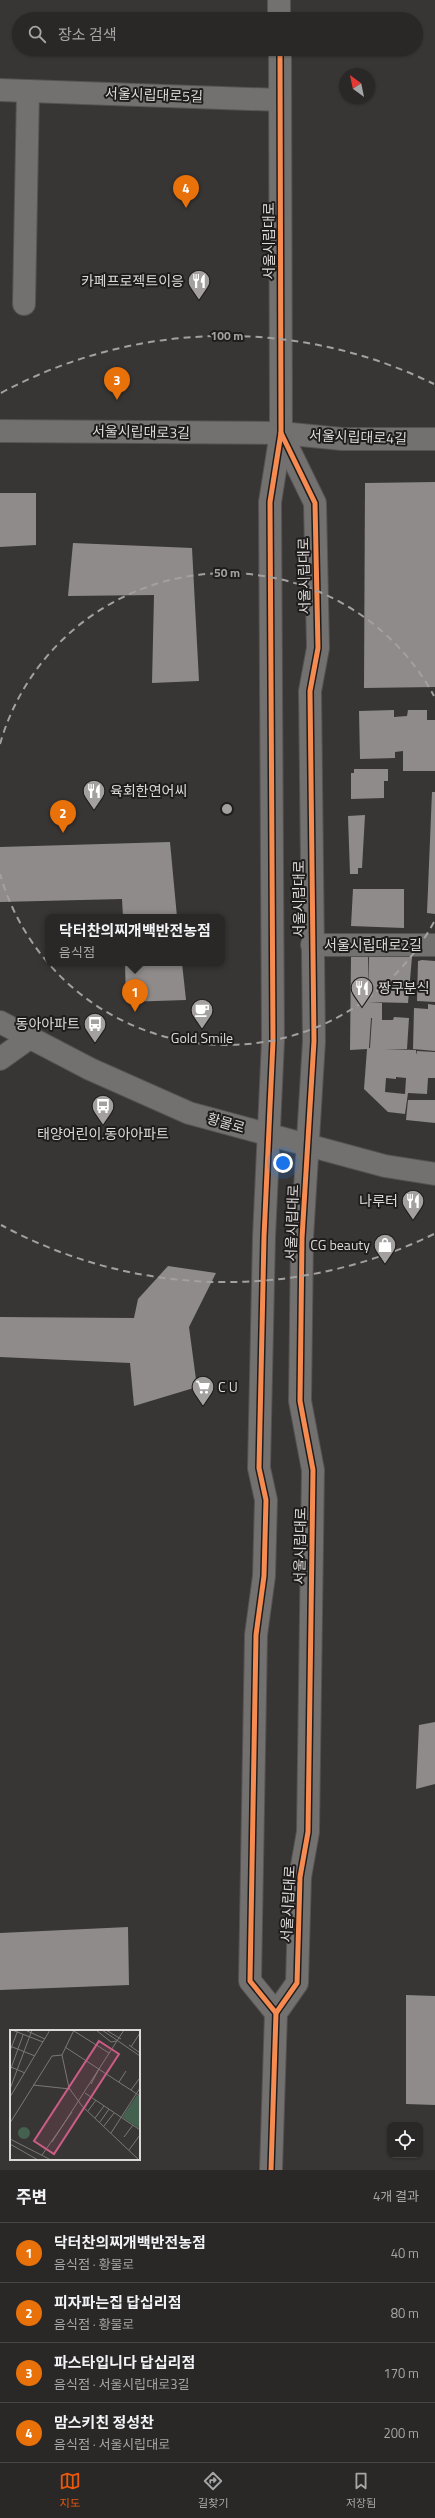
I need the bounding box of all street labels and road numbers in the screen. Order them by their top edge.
street label: 서울시립대로5길 [105,82,203,107]
street label: 서울시립대로 [258,202,279,280]
street label: 서울시립대로3길 [92,420,190,443]
street label: 서울시립대로4길 [309,424,407,449]
street label: 서울시립대로 [292,537,315,615]
street label: 서울시립대로 [288,860,309,938]
street label: 서울시립대로2길 [324,934,422,955]
street label: 황물로 [205,1107,248,1138]
street label: 서울시립대로 [280,1184,303,1262]
street label: 서울시립대로 [288,1507,311,1585]
street label: 서울시립대로 [275,1865,300,1943]

